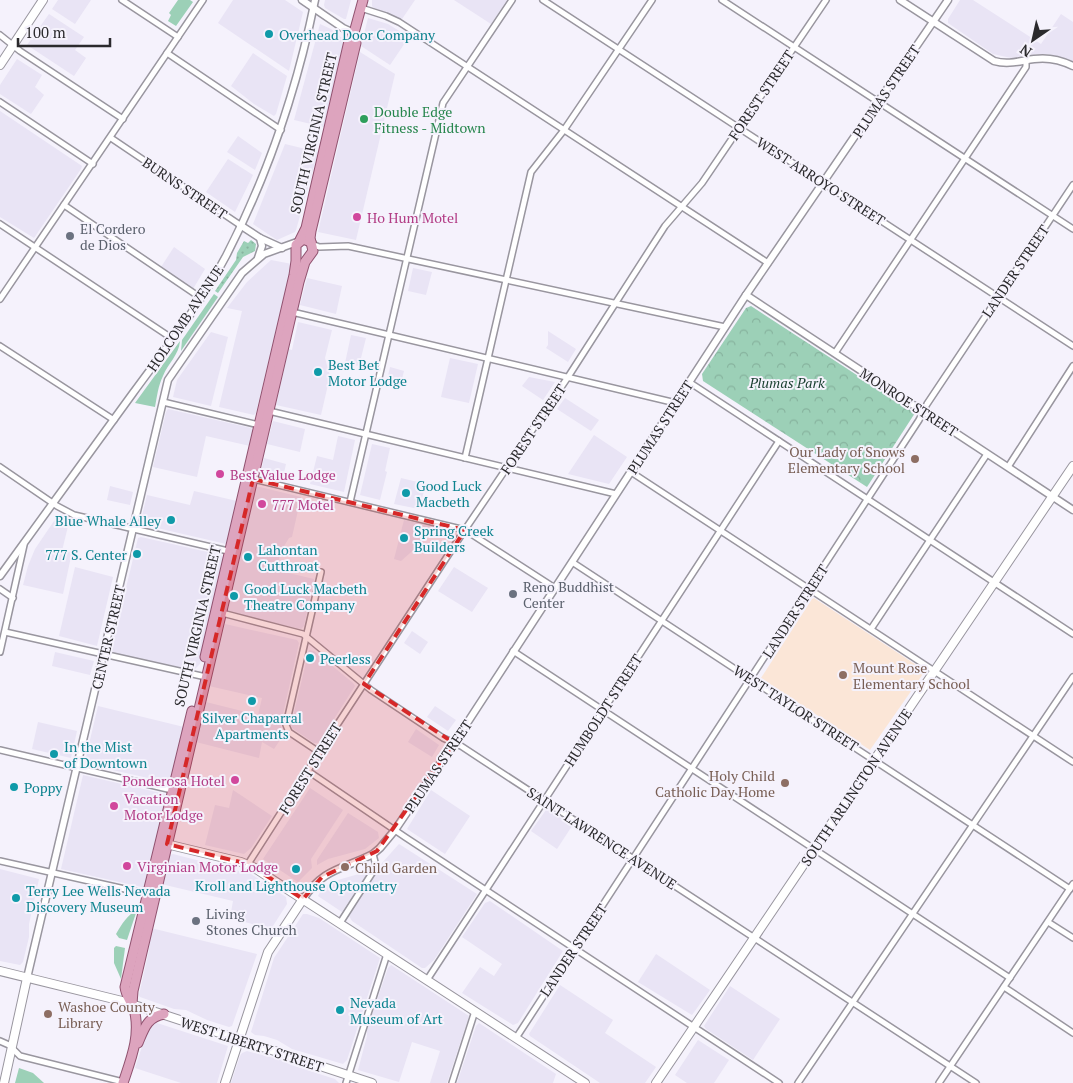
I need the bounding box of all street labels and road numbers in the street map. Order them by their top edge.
street label: PLUMAS STREET [848,41,924,141]
street label: FOREST STREET [724,46,798,144]
street label: SOUTH VIRGINIA STREET [285,50,341,215]
street label: WEST ARROYO STREET [753,132,889,230]
street label: BURNS STREET [139,153,231,224]
street label: LANDER STREET [977,221,1053,321]
street label: HOLCOMB AVENUE [142,261,228,375]
street label: MONROE STREET [856,363,962,441]
street label: PLUMAS STREET [623,376,698,478]
street label: FOREST STREET [496,380,570,478]
street label: SOUTH VIRGINIA STREET [169,543,225,708]
street label: LANDER STREET [758,560,833,661]
street label: CENTER STREET [87,583,129,691]
street label: HUMBOLDT STREET [560,650,647,770]
street label: WEST TAYLOR STREET [730,660,863,756]
street label: SOUTH ARLINGTON AVENUE [796,705,916,869]
street label: PLUMAS STREET [400,716,476,816]
street label: FOREST STREET [274,718,346,817]
street label: SAINT LAWRENCE AVENUE [524,782,680,894]
street label: LANDER STREET [535,900,611,1000]
street label: WEST LIBERTY STREET [178,1012,326,1076]

